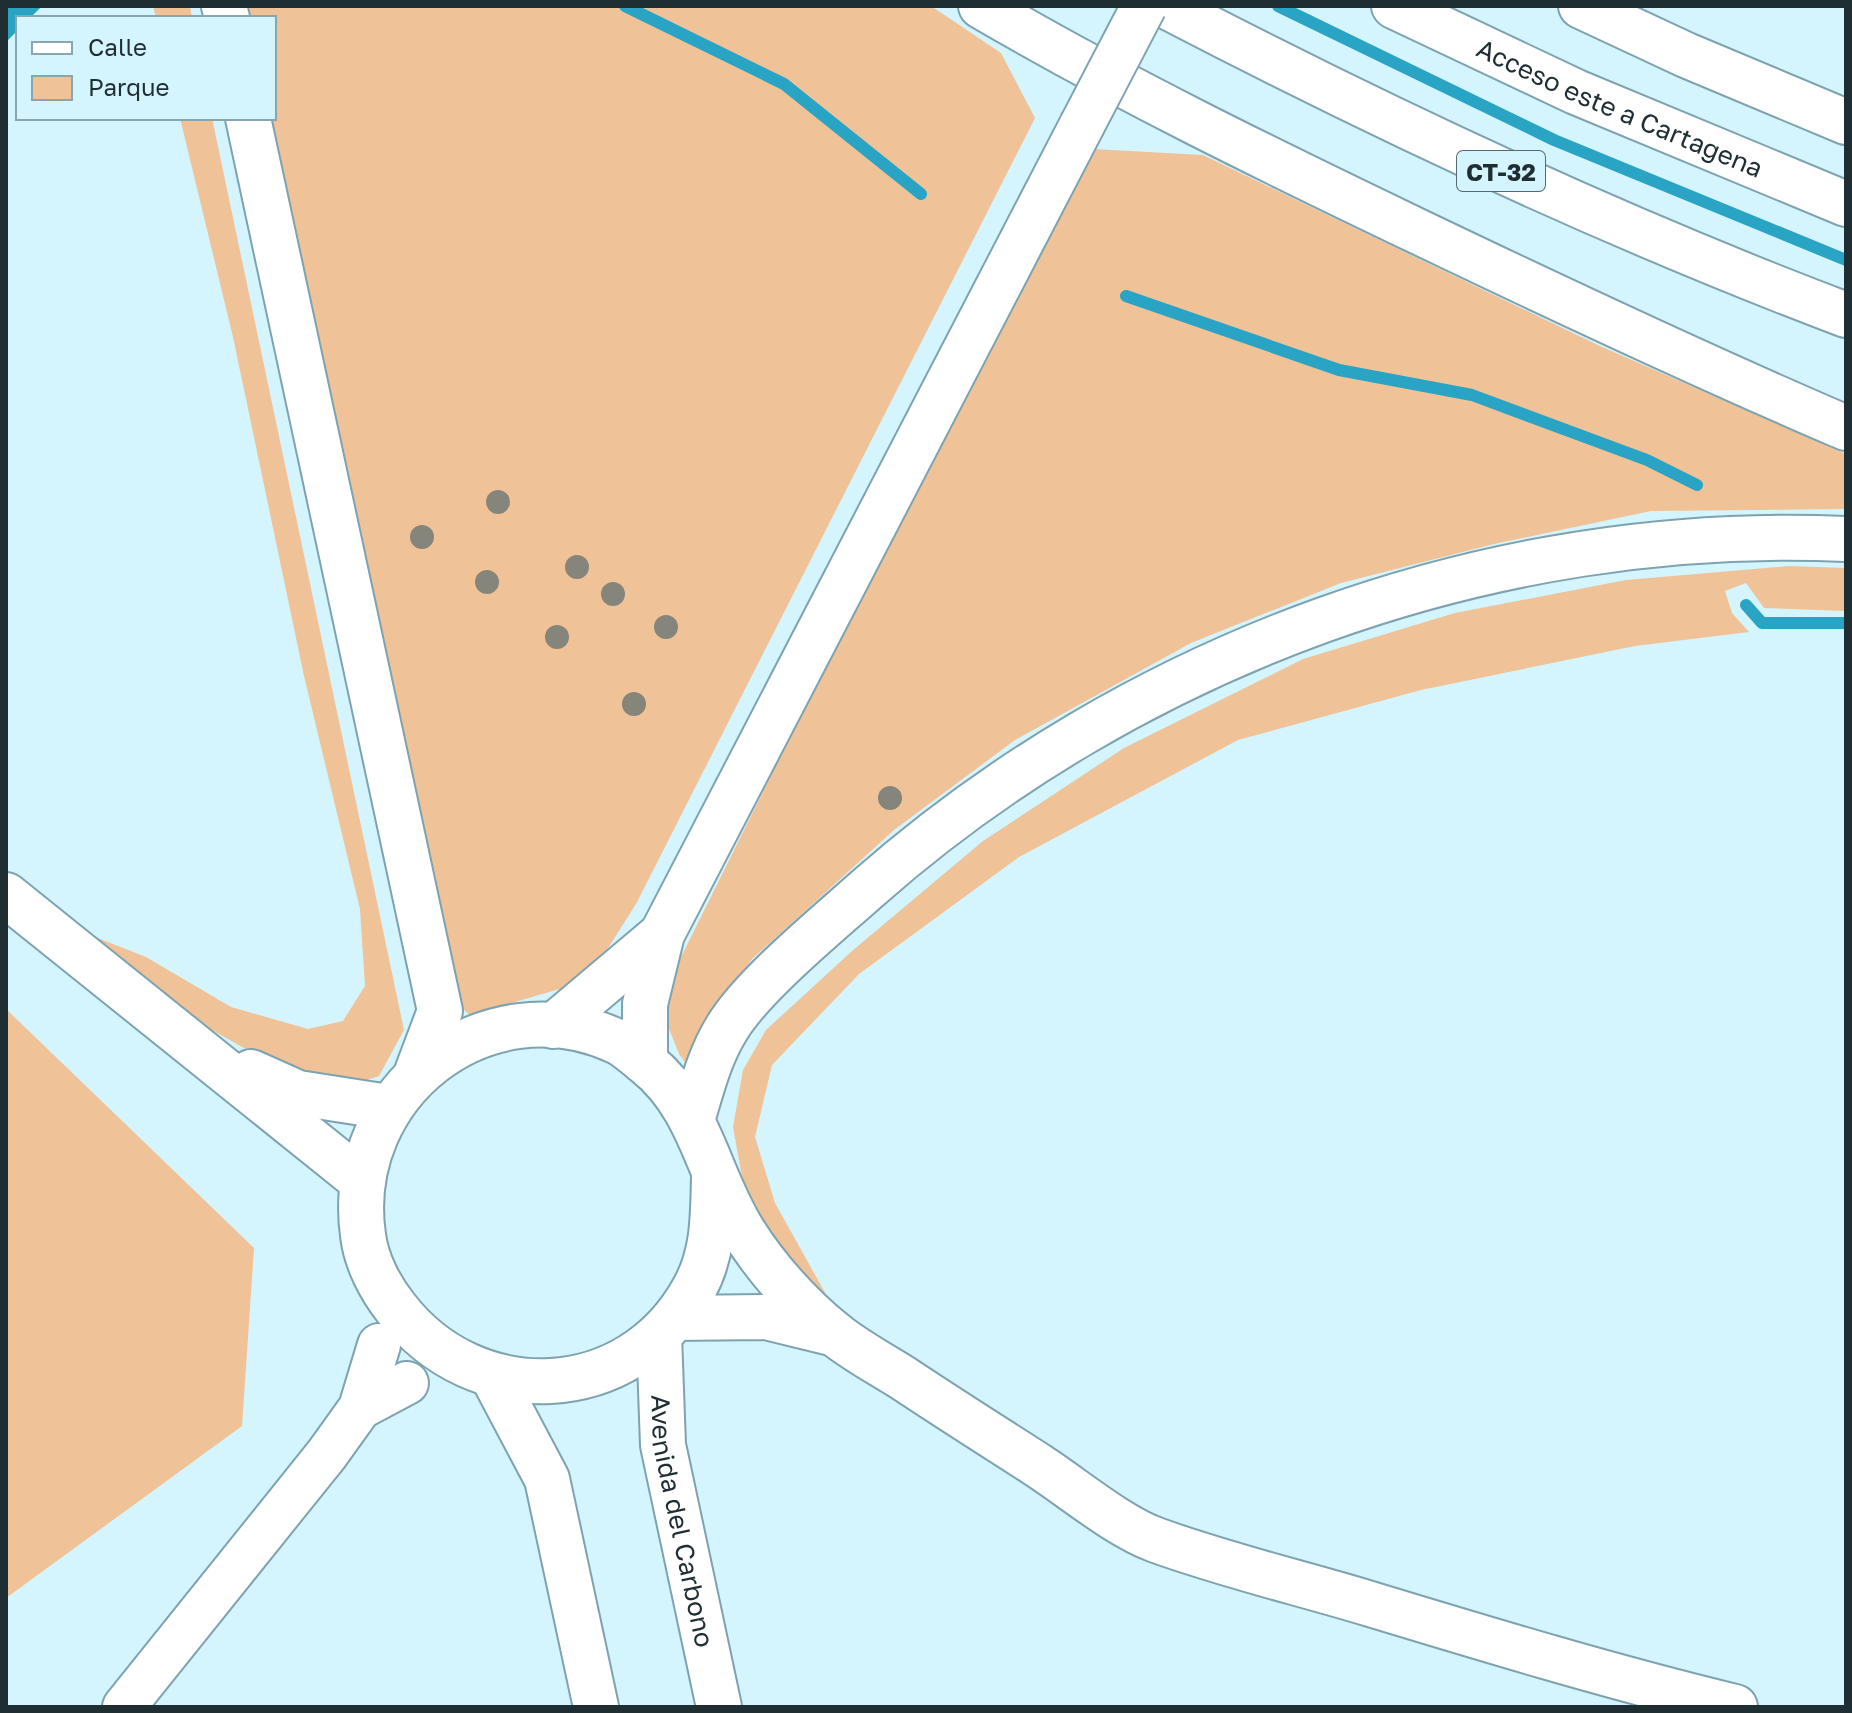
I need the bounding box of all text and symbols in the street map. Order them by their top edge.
legend [16,16,276,120]
text: Calle [88,32,147,61]
street label: Acceso este a Cartagena [1472,32,1768,183]
text: Parque [88,72,169,101]
road number: CT-32 [1457,151,1545,191]
street label: Avenida del Carbono [646,1394,721,1650]

